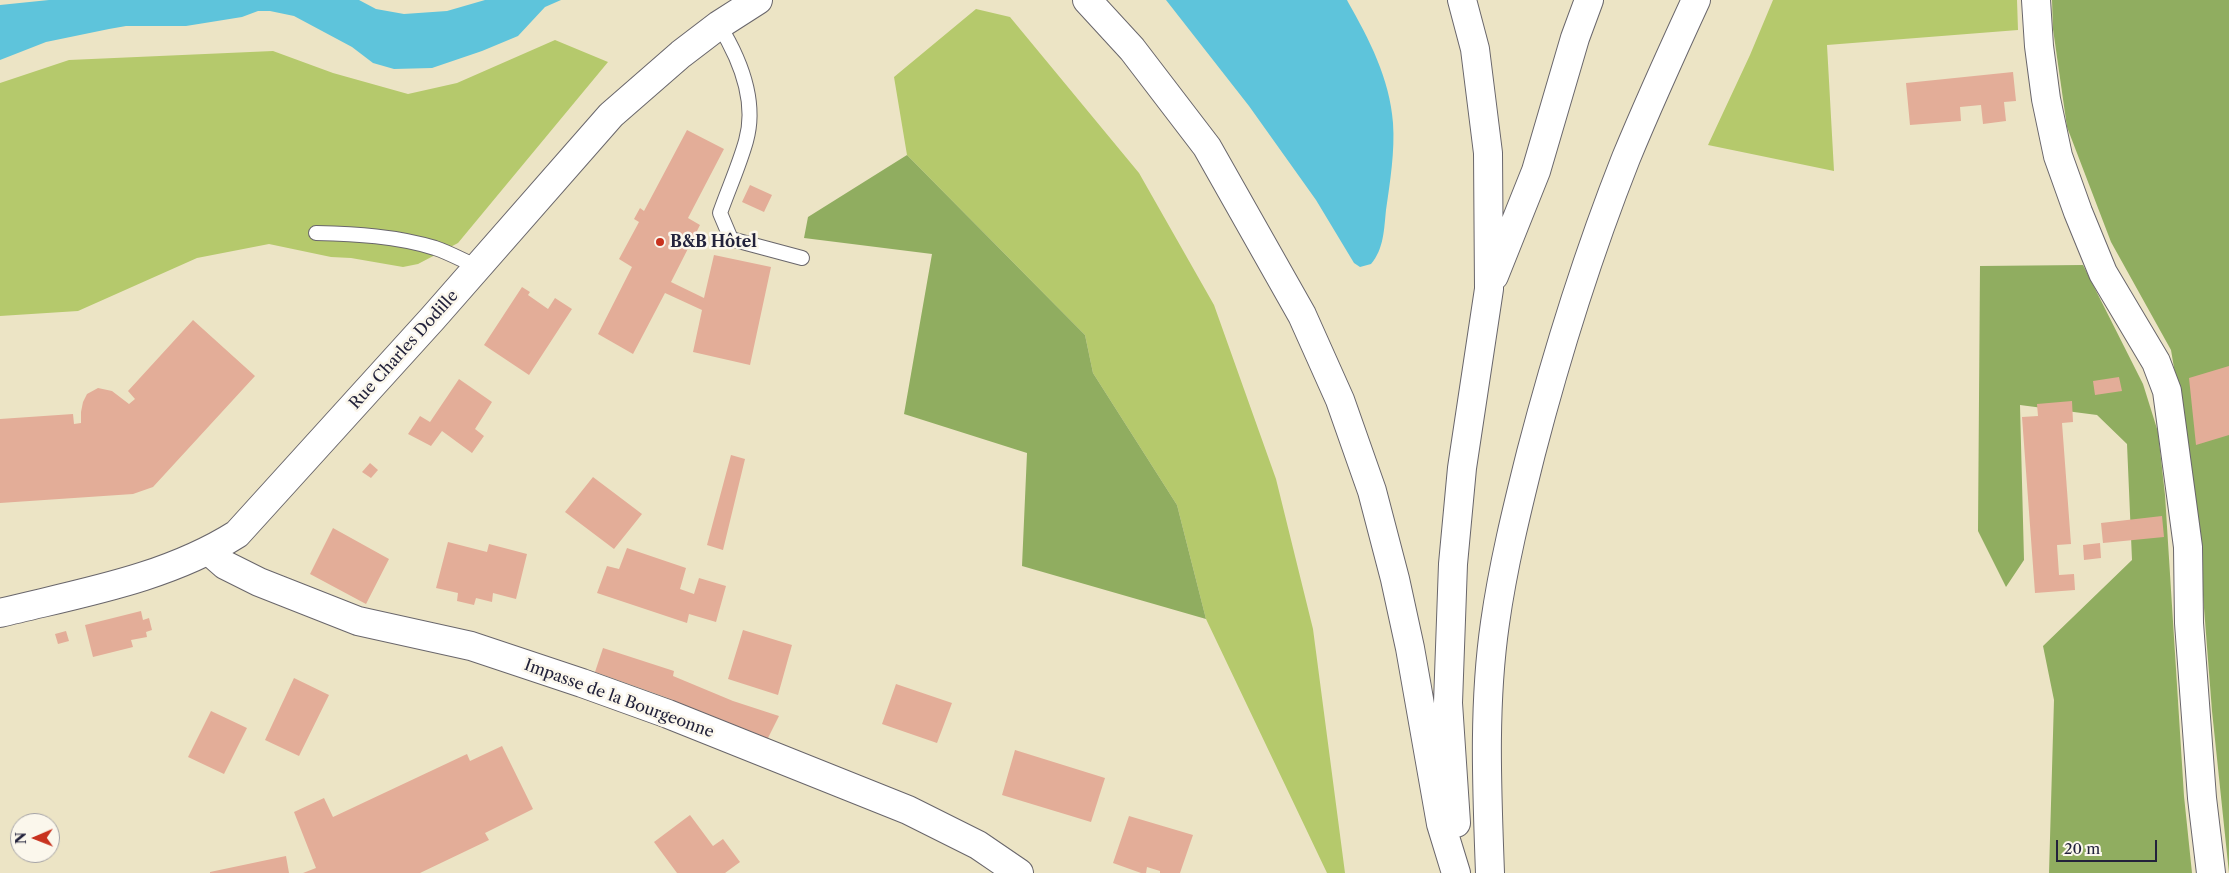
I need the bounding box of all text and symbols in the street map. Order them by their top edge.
place label: B&B Hôtel [670,232,757,252]
marker: B&B Hôtel [654,236,666,248]
street label: Rue Charles Dodille [346,287,462,413]
street label: Impasse de la Bourgeonne [522,656,716,742]
north arrow [10,813,60,863]
scale bar [2059,830,2160,862]
text: N [12,832,30,844]
text: 20 m [2064,839,2100,858]

